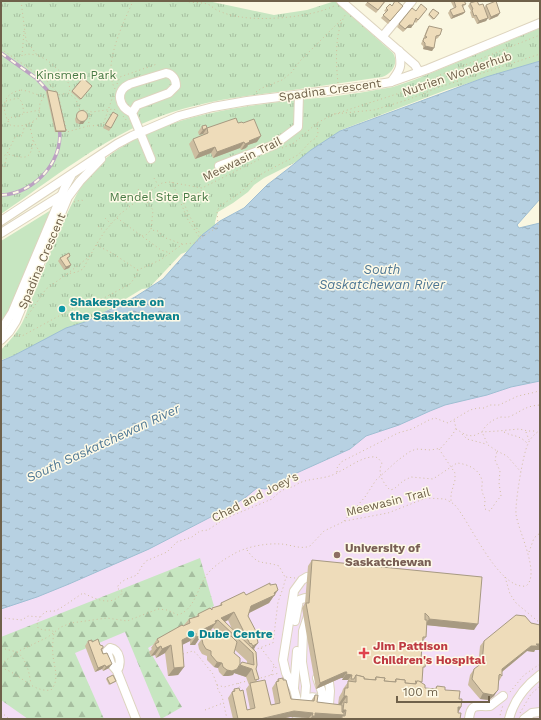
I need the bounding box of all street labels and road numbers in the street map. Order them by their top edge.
street label: Nutrien Wonderhub [400,49,514,99]
street label: Spadina Crescent [278,76,382,104]
street label: Meewasin Trail [200,134,284,184]
street label: Spadina Crescent [15,211,69,311]
street label: Chad and Joey's [209,469,301,525]
street label: Meewasin Trail [345,485,432,519]

